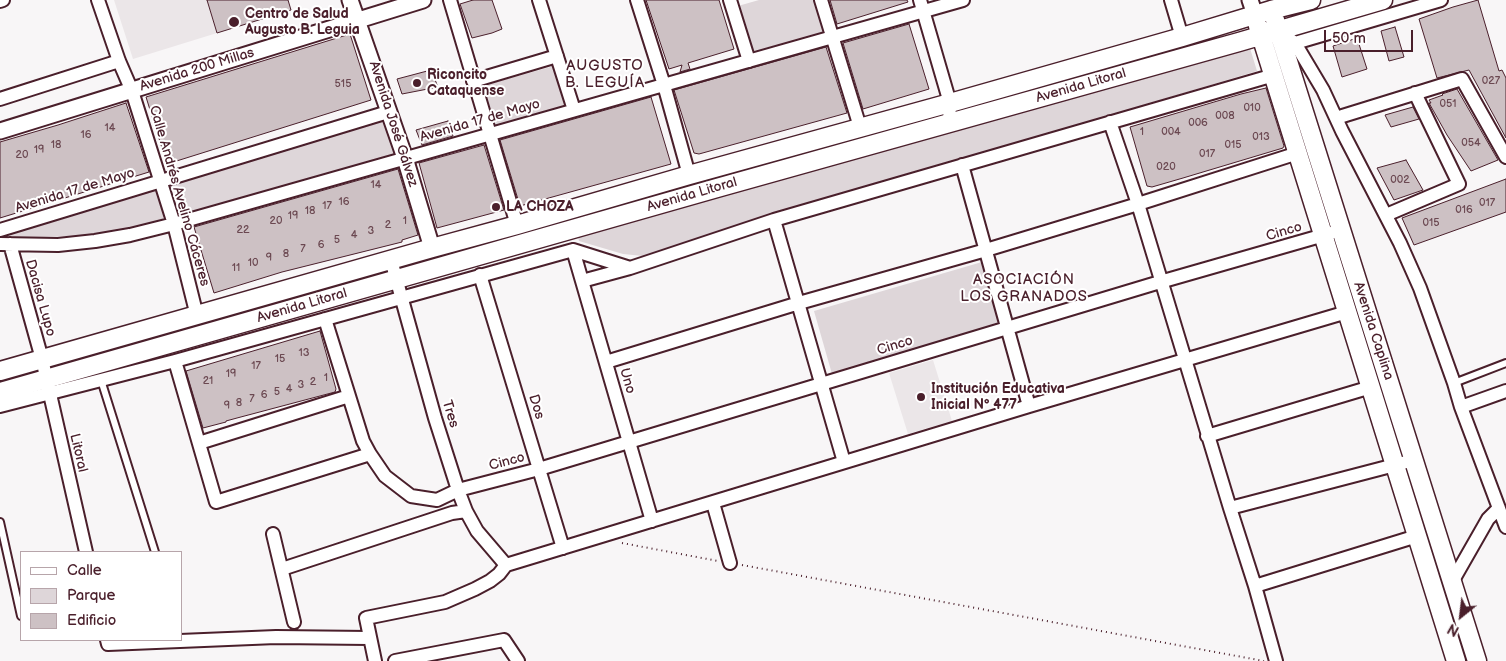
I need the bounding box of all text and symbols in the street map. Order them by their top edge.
place label: Centro de Salud Augusto B. Leguia [245,6,360,38]
marker: Centro de Salud Augusto B. Leguia [227,15,241,29]
scale bar [1326,20,1415,52]
text: 50 m [1332,29,1366,48]
street label: Avenida 200 Millas [138,45,256,95]
district label: AUGUSTO B. LEGUÍA [564,57,646,92]
street label: Avenida José Gálvez [365,59,421,189]
street label: Avenida Litoral [1034,65,1128,107]
place label: Riconcito Cataquense [427,67,504,100]
house number: 027 [1482,74,1500,88]
house number: 515 [335,77,351,91]
marker: Riconcito Cataquense [411,77,423,89]
street label: Avenida 17 de Mayo [418,96,542,146]
house number: 051 [1439,97,1457,111]
house number: 010 [1243,101,1261,115]
street label: Calle Andrés Avelino Cáceres [145,104,213,288]
house number: 008 [1215,109,1235,123]
house number: 006 [1188,116,1208,130]
house number: 14 [105,121,115,135]
house number: 1 [1140,125,1144,139]
house number: 004 [1161,125,1181,139]
house number: 16 [81,128,91,142]
house number: 013 [1252,130,1270,144]
house number: 054 [1461,136,1481,150]
house number: 18 [51,138,61,152]
house number: 015 [1224,138,1242,152]
house number: 19 [34,143,44,157]
house number: 017 [1199,147,1215,161]
house number: 20 [16,148,28,162]
house number: 020 [1156,160,1176,174]
street label: Avenida 17 de Mayo [13,165,137,217]
house number: 002 [1390,173,1410,187]
street label: Avenida Litoral [645,174,739,216]
house number: 14 [371,178,381,192]
house number: 16 [339,195,349,209]
house number: 017 [1479,196,1495,210]
house number: 17 [322,199,332,213]
place label: LA CHOZA [506,199,574,215]
marker: LA CHOZA [490,201,502,213]
house number: 016 [1455,203,1473,217]
house number: 18 [305,204,315,218]
house number: 19 [288,209,298,223]
house number: 20 [270,214,282,228]
house number: 1 [403,214,407,228]
house number: 015 [1422,216,1440,230]
house number: 2 [385,218,391,232]
street label: Cinco [1264,219,1304,245]
house number: 22 [237,223,249,237]
house number: 3 [368,224,374,238]
house number: 4 [351,228,357,242]
house number: 5 [334,233,340,247]
house number: 6 [318,238,324,252]
house number: 7 [300,242,306,256]
house number: 8 [283,247,289,261]
house number: 9 [266,251,272,265]
house number: 10 [248,256,258,270]
street label: Dacisa Lupo [21,258,59,338]
house number: 11 [232,261,240,275]
district label: ASOCIACIÓN LOS GRANADOS [959,271,1089,306]
street label: Avenida Caplina [1349,280,1397,382]
street label: Avenida Litoral [255,285,349,327]
street label: Cinco [875,333,915,359]
house number: 13 [298,346,310,360]
house number: 15 [275,352,285,366]
house number: 17 [251,359,261,373]
street label: Uno [615,366,639,396]
house number: 19 [226,367,236,381]
house number: 1 [324,371,328,385]
house number: 21 [203,374,213,388]
house number: 2 [310,375,316,389]
house number: 3 [298,378,304,392]
place label: Institución Educativa Inicial Nº 477 [931,381,1065,414]
house number: 4 [286,382,292,396]
house number: 5 [274,385,280,399]
house number: 6 [261,388,267,402]
marker: Institución Educativa Inicial Nº 477 [915,391,927,403]
house number: 7 [249,392,255,406]
street label: Dos [524,393,548,421]
house number: 8 [236,396,242,410]
street label: Tres [438,398,462,430]
house number: 9 [224,399,230,413]
street label: Litoral [65,432,91,474]
street label: Cinco [487,449,527,475]
legend [20,551,182,641]
text: Calle [67,561,102,580]
text: Parque [67,586,115,605]
north arrow [1436,591,1486,641]
text: Edificio [67,611,116,630]
text: N [1445,620,1462,640]

